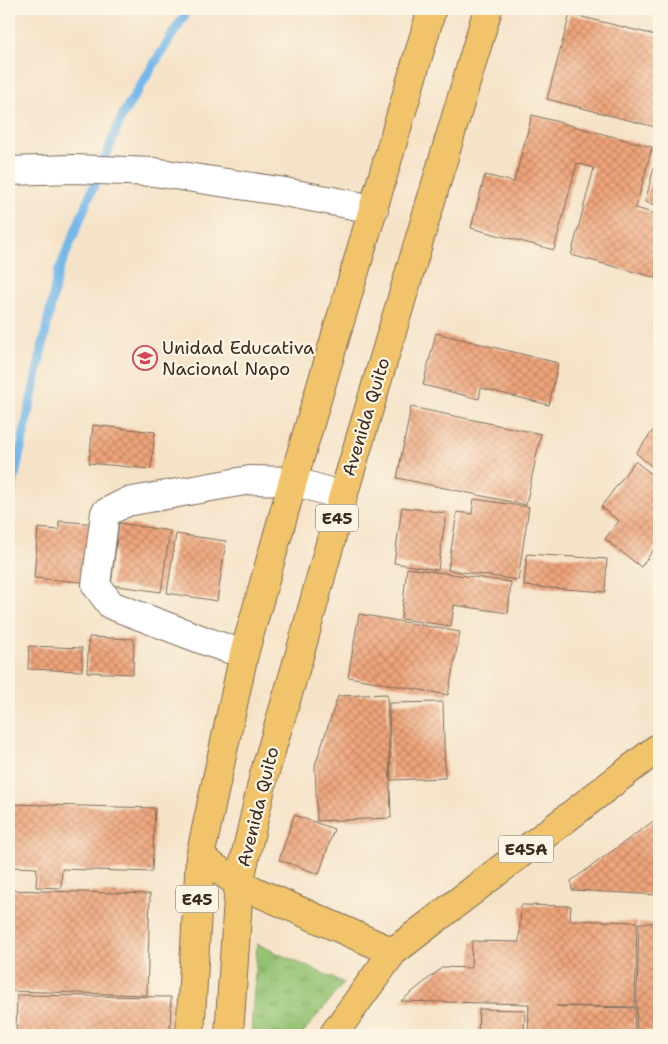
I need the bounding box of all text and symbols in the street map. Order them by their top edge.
place label: Unidad Educativa Nacional Napo [162,336,314,381]
school or university icon: Unidad Educativa Nacional Napo [132,345,158,371]
street label: Avenida Quito [337,355,395,479]
road number: E45 [316,504,358,532]
street label: Avenida Quito [231,744,285,870]
road number: E45A [498,836,554,862]
road number: E45 [176,886,218,912]

